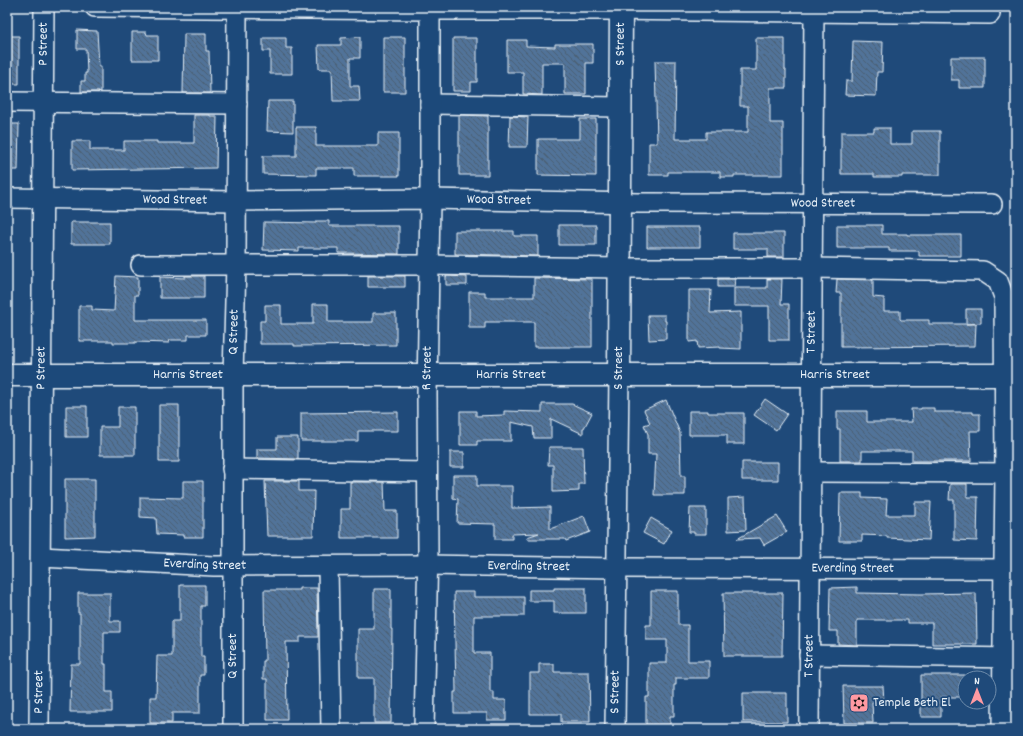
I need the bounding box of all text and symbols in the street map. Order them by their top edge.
street label: P Street [34,22,54,66]
street label: S Street [611,22,631,66]
street label: Wood Street [143,190,207,211]
street label: Wood Street [467,190,531,211]
street label: Wood Street [791,193,855,214]
street label: Q Street [224,309,245,355]
street label: T Street [802,310,822,354]
street label: P Street [31,346,52,390]
street label: R Street [417,346,438,390]
street label: S Street [609,346,629,390]
street label: Harris Street [153,365,223,385]
street label: Harris Street [476,365,546,385]
street label: Harris Street [800,365,870,385]
street label: Everding Street [163,553,246,576]
street label: Everding Street [487,556,570,577]
street label: Everding Street [811,558,894,579]
street label: Q Street [223,633,243,679]
street label: T Street [799,634,820,678]
street label: P Street [29,670,49,714]
street label: S Street [605,670,626,714]
north arrow [957,670,997,710]
text: N [974,674,980,690]
synagogue icon: Temple Beth El [848,692,870,714]
place label: Temple Beth El [873,693,951,713]

